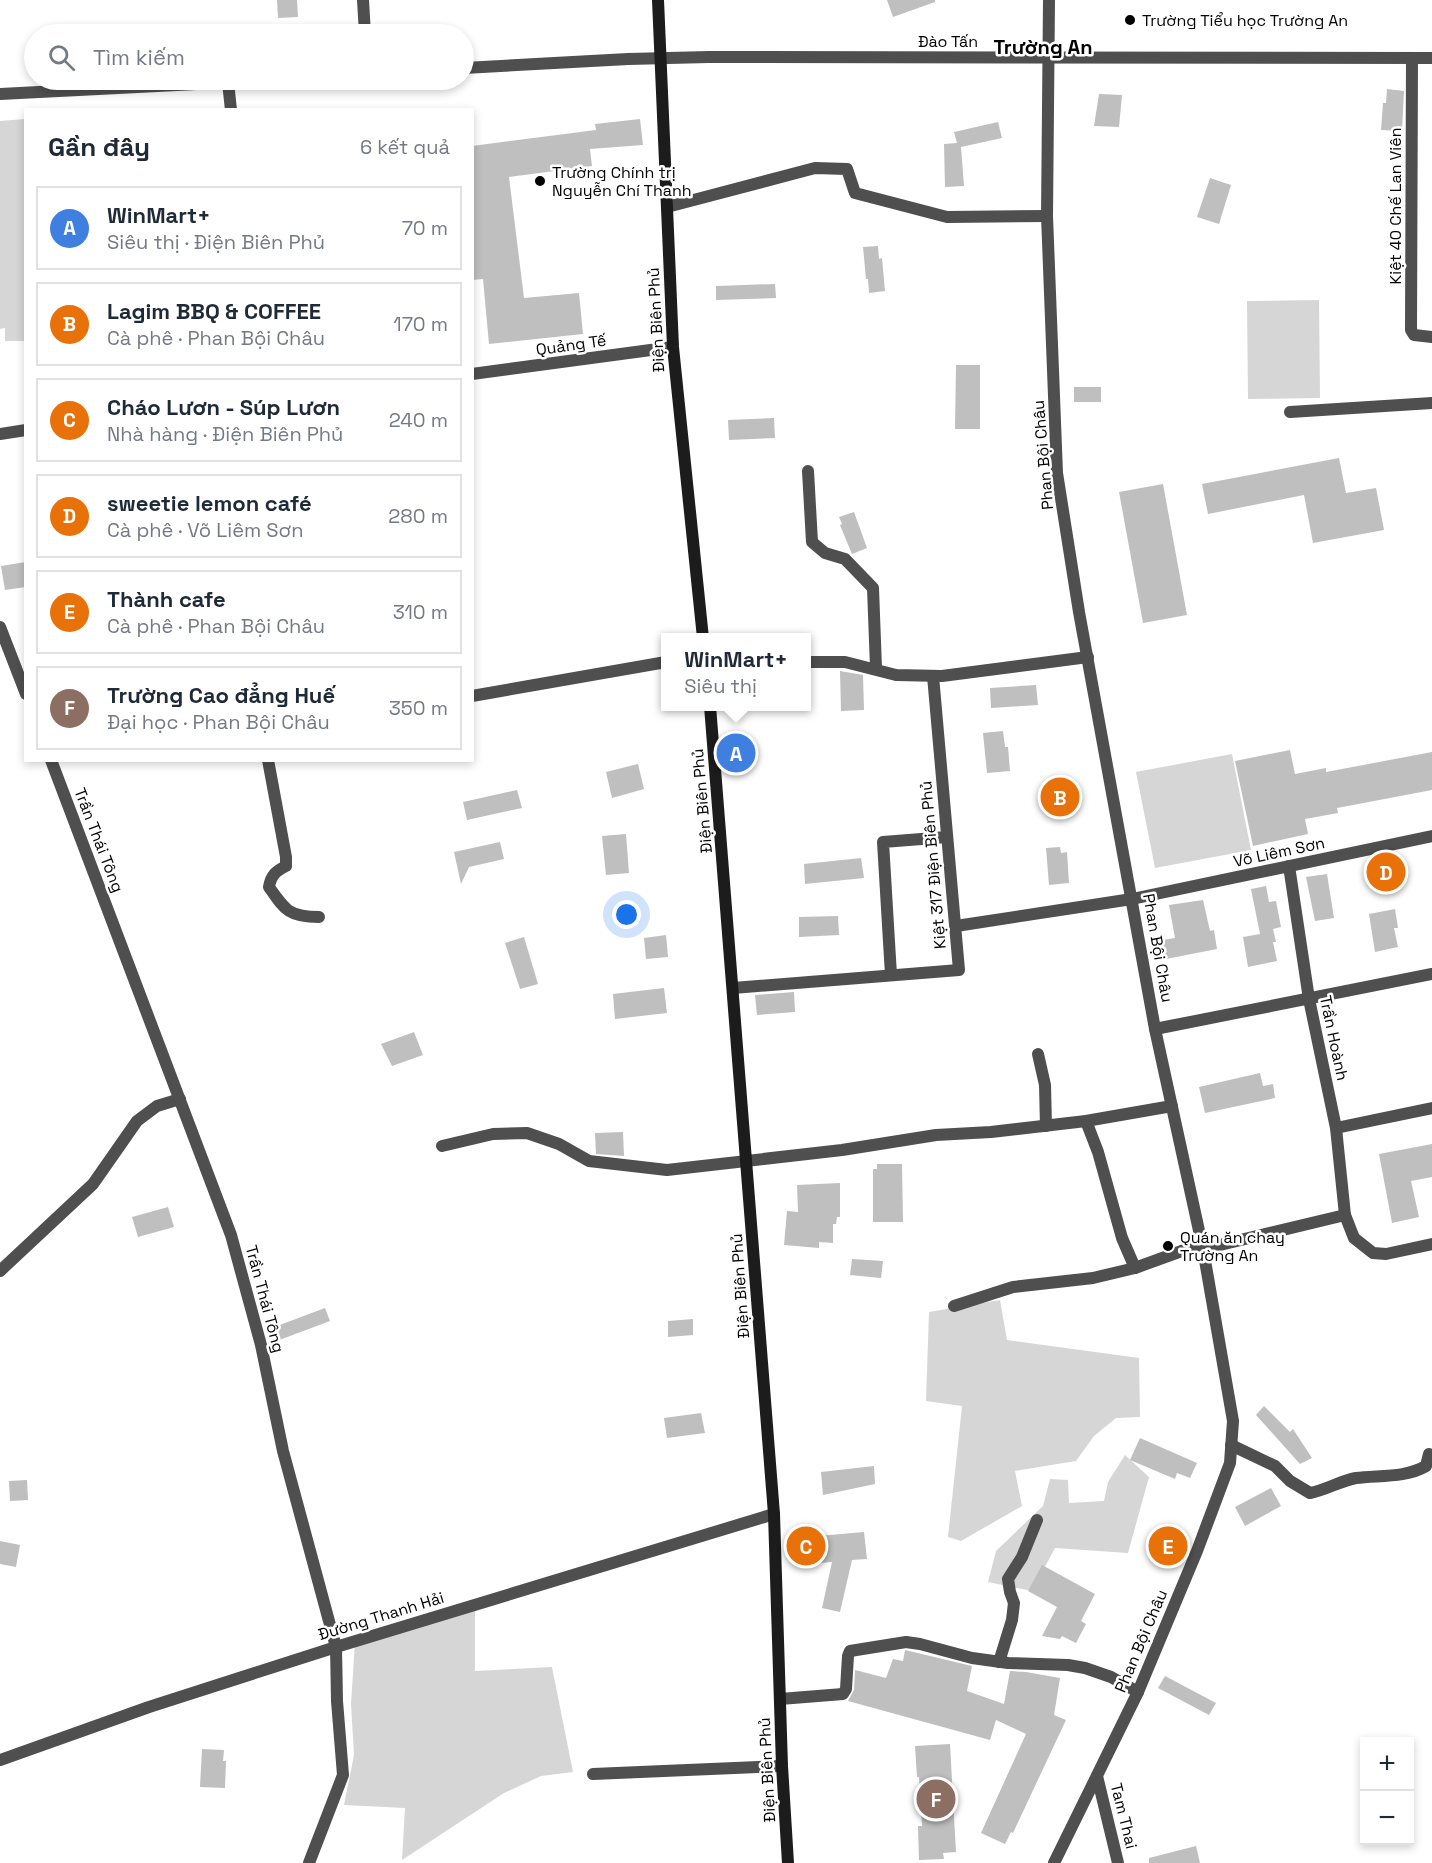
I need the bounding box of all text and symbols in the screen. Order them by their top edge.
place label: Trường Tiểu học Trường An [1142,10,1348,31]
marker: Trường Tiểu học Trường An [1123,13,1137,27]
search box [24,24,474,90]
street label: Đào Tấn [918,31,978,52]
district label: Trường An [993,34,1093,60]
icon: search [45,41,78,74]
text: Tìm kiếm [93,43,185,71]
street label: Kiệt 40 Chế Lan Viên [1385,127,1406,285]
text: Gần đây [48,130,150,164]
text: 6 kết quả [360,134,450,160]
place label: Trường Chính trị Nguyễn Chí Thanh [552,162,692,201]
marker: Trường Chính trị Nguyễn Chí Thanh [533,174,547,188]
text: WinMart+ [107,201,211,229]
text: A [63,215,76,241]
text: 70 m [402,215,448,241]
text: Siêu thị · Điện Biên Phủ [107,229,325,255]
street label: Điện Biên Phủ [643,267,669,373]
text: Lagim BBQ & COFFEE [107,297,321,325]
text: B [63,311,76,337]
text: 170 m [393,311,448,337]
text: Cà phê · Phan Bội Châu [107,325,325,351]
street label: Quảng Tế [535,330,608,360]
text: Cháo Lươn - Súp Lươn [107,393,340,421]
street label: Phan Bội Châu [1028,399,1058,511]
text: C [63,407,76,433]
text: 240 m [389,407,448,433]
text: Nhà hàng · Điện Biên Phủ [107,421,343,447]
text: sweetie lemon café [107,489,312,517]
text: D [63,503,76,529]
text: 280 m [388,503,448,529]
text: Cà phê · Võ Liêm Sơn [107,517,304,543]
text: Thành cafe [107,585,226,613]
text: E [64,599,75,625]
text: 310 m [393,599,448,625]
text: Cà phê · Phan Bội Châu [107,613,325,639]
popup [661,633,811,711]
text: WinMart+ [684,645,788,673]
text: Siêu thị [684,673,757,699]
text: Trường Cao đẳng Huế [107,681,335,709]
text: F [64,695,75,721]
text: 350 m [389,695,448,721]
text: Đại học · Phan Bội Châu [107,709,330,735]
pin: A [716,730,756,776]
street label: Điện Biên Phủ [687,748,717,854]
pin: B [1040,774,1080,820]
street label: Kiệt 317 Điện Biên Phủ [915,780,951,950]
street label: Trần Thái Tông [69,785,129,895]
street label: Võ Liêm Sơn [1231,832,1327,872]
pin: D [1366,850,1406,894]
street label: Phan Bội Châu [1138,892,1178,1004]
your location [612,900,641,929]
street label: Trần Hoành [1315,994,1353,1082]
place label: Quán ăn chay Trường An [1180,1227,1285,1266]
street label: Điện Biên Phủ [726,1233,754,1339]
marker: Quán ăn chay Trường An [1161,1239,1175,1253]
street label: Trần Thái Tông [241,1243,289,1355]
pin: C [786,1524,826,1568]
pin: E [1148,1524,1188,1568]
street label: Phan Bội Châu [1110,1586,1172,1696]
street label: Đường Thanh Hải [316,1587,446,1645]
street label: Điện Biên Phủ [754,1717,780,1823]
map controls [1360,1737,1414,1845]
button: + [1360,1737,1414,1791]
pin: F [916,1776,956,1822]
street label: Tam Thai [1106,1781,1142,1851]
button: − [1360,1791,1414,1845]

